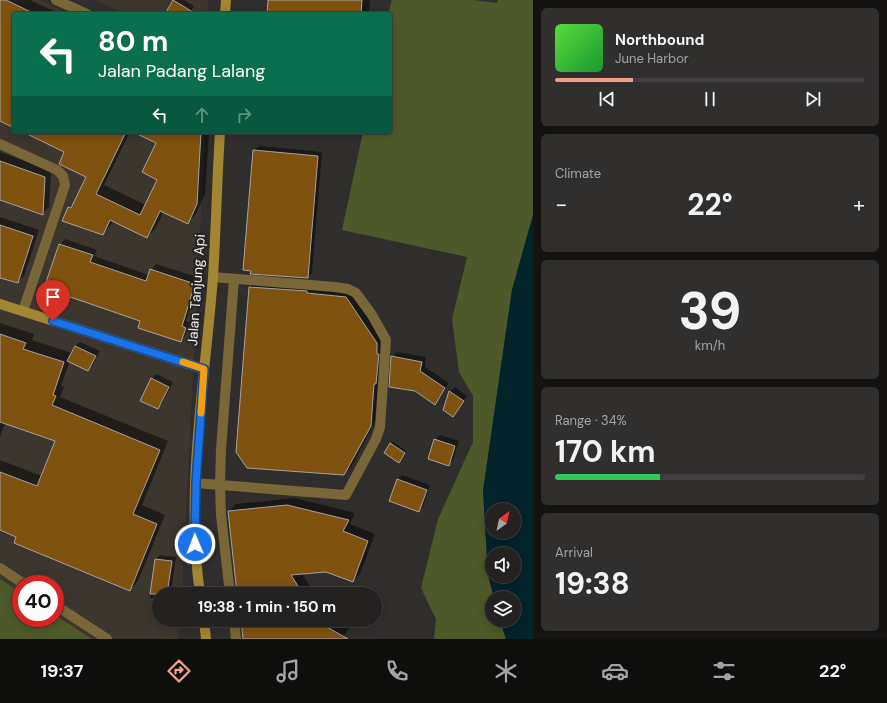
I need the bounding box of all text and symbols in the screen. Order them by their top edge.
text: 80 m [98,23,168,60]
icon: left [32,28,84,80]
text: Northbound [615,30,704,50]
text: June Harbor [615,50,689,67]
text: Jalan Padang Lalang [98,59,265,83]
icon: previous [596,88,618,110]
icon: pause [699,88,721,110]
icon: next [802,88,824,110]
icon: left [149,104,171,126]
icon: ahead [191,104,213,126]
icon: right [233,104,255,126]
text: Climate [555,165,601,182]
text: 22° [687,185,733,224]
text: − [555,190,567,219]
text: + [853,190,865,219]
street label: Jalan Tanjung Api [183,234,209,346]
text: 39 [678,277,742,345]
pin [36,280,70,321]
icon: arrive [42,286,64,308]
text: km/h [695,337,725,354]
text: Range · 34% [555,412,627,429]
text: 170 km [555,432,656,471]
north arrow [485,503,521,539]
map controls [485,503,521,627]
position arrow [174,523,216,565]
text: Arrival [555,544,593,561]
button: sound [485,547,521,583]
text: 19:38 [555,564,630,603]
speed limit sign: 40 [12,575,64,627]
button: layers [485,591,521,627]
text: 19:38 · 1 min · 150 m [198,597,336,617]
icon: directions [165,657,193,685]
icon: music [274,657,302,685]
icon: phone [383,657,411,685]
icon: climate [492,657,520,685]
icon: car [601,657,629,685]
icon: filters [710,657,738,685]
text: 19:37 [41,659,83,683]
text: 22° [819,659,846,683]

